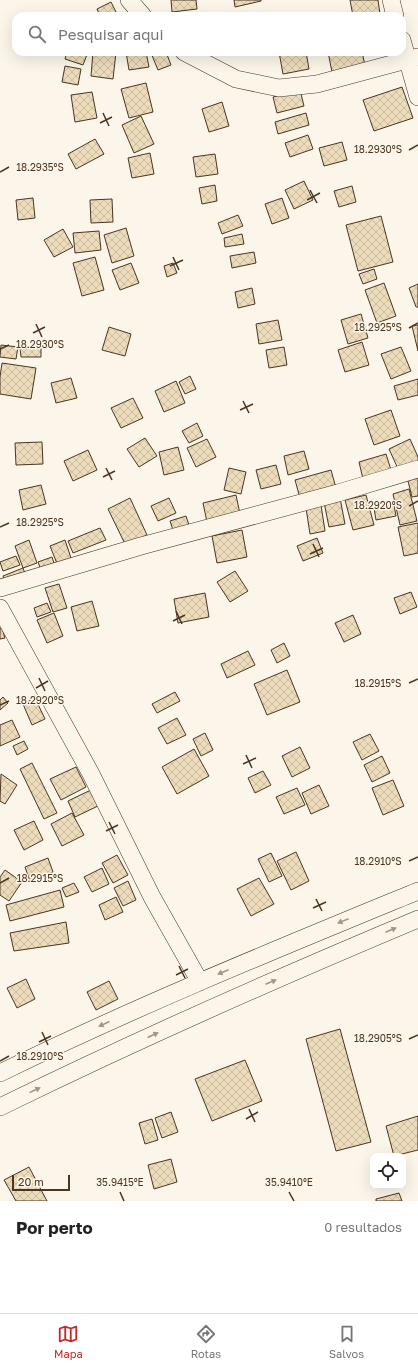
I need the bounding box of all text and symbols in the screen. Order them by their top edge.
search box [12,12,406,56]
icon: search [26,23,48,45]
text: Pesquisar aqui [58,25,163,43]
text: 18.2930°S [354,143,402,155]
text: 18.2935°S [16,161,64,173]
text: 18.2925°S [354,321,402,333]
text: 18.2930°S [16,338,64,350]
text: 18.2920°S [354,499,402,511]
text: 18.2925°S [16,516,64,528]
text: 18.2915°S [355,677,401,689]
text: 18.2920°S [16,694,64,706]
text: 18.2910°S [354,855,402,867]
text: 18.2915°S [17,872,63,884]
one-way arrow [337,919,349,925]
one-way arrow [385,927,397,933]
one-way arrow [218,969,229,975]
one-way arrow [266,979,277,985]
one-way arrow [99,1021,110,1027]
one-way arrow [147,1032,158,1038]
text: 18.2905°S [354,1032,402,1044]
text: 18.2910°S [16,1050,64,1062]
one-way arrow [29,1087,41,1093]
map controls [370,1153,406,1189]
button: locate [370,1153,406,1189]
scale bar [12,1173,70,1192]
text: 20 m [18,1175,44,1188]
text: 35.9415°E [96,1176,144,1188]
text: 35.9410°E [265,1176,313,1188]
text: Por perto [16,1217,93,1238]
text: 0 resultados [324,1219,402,1235]
tab: Mapa [54,1323,83,1360]
tab: Rotas [191,1323,221,1360]
tab: Salvos [329,1323,364,1360]

